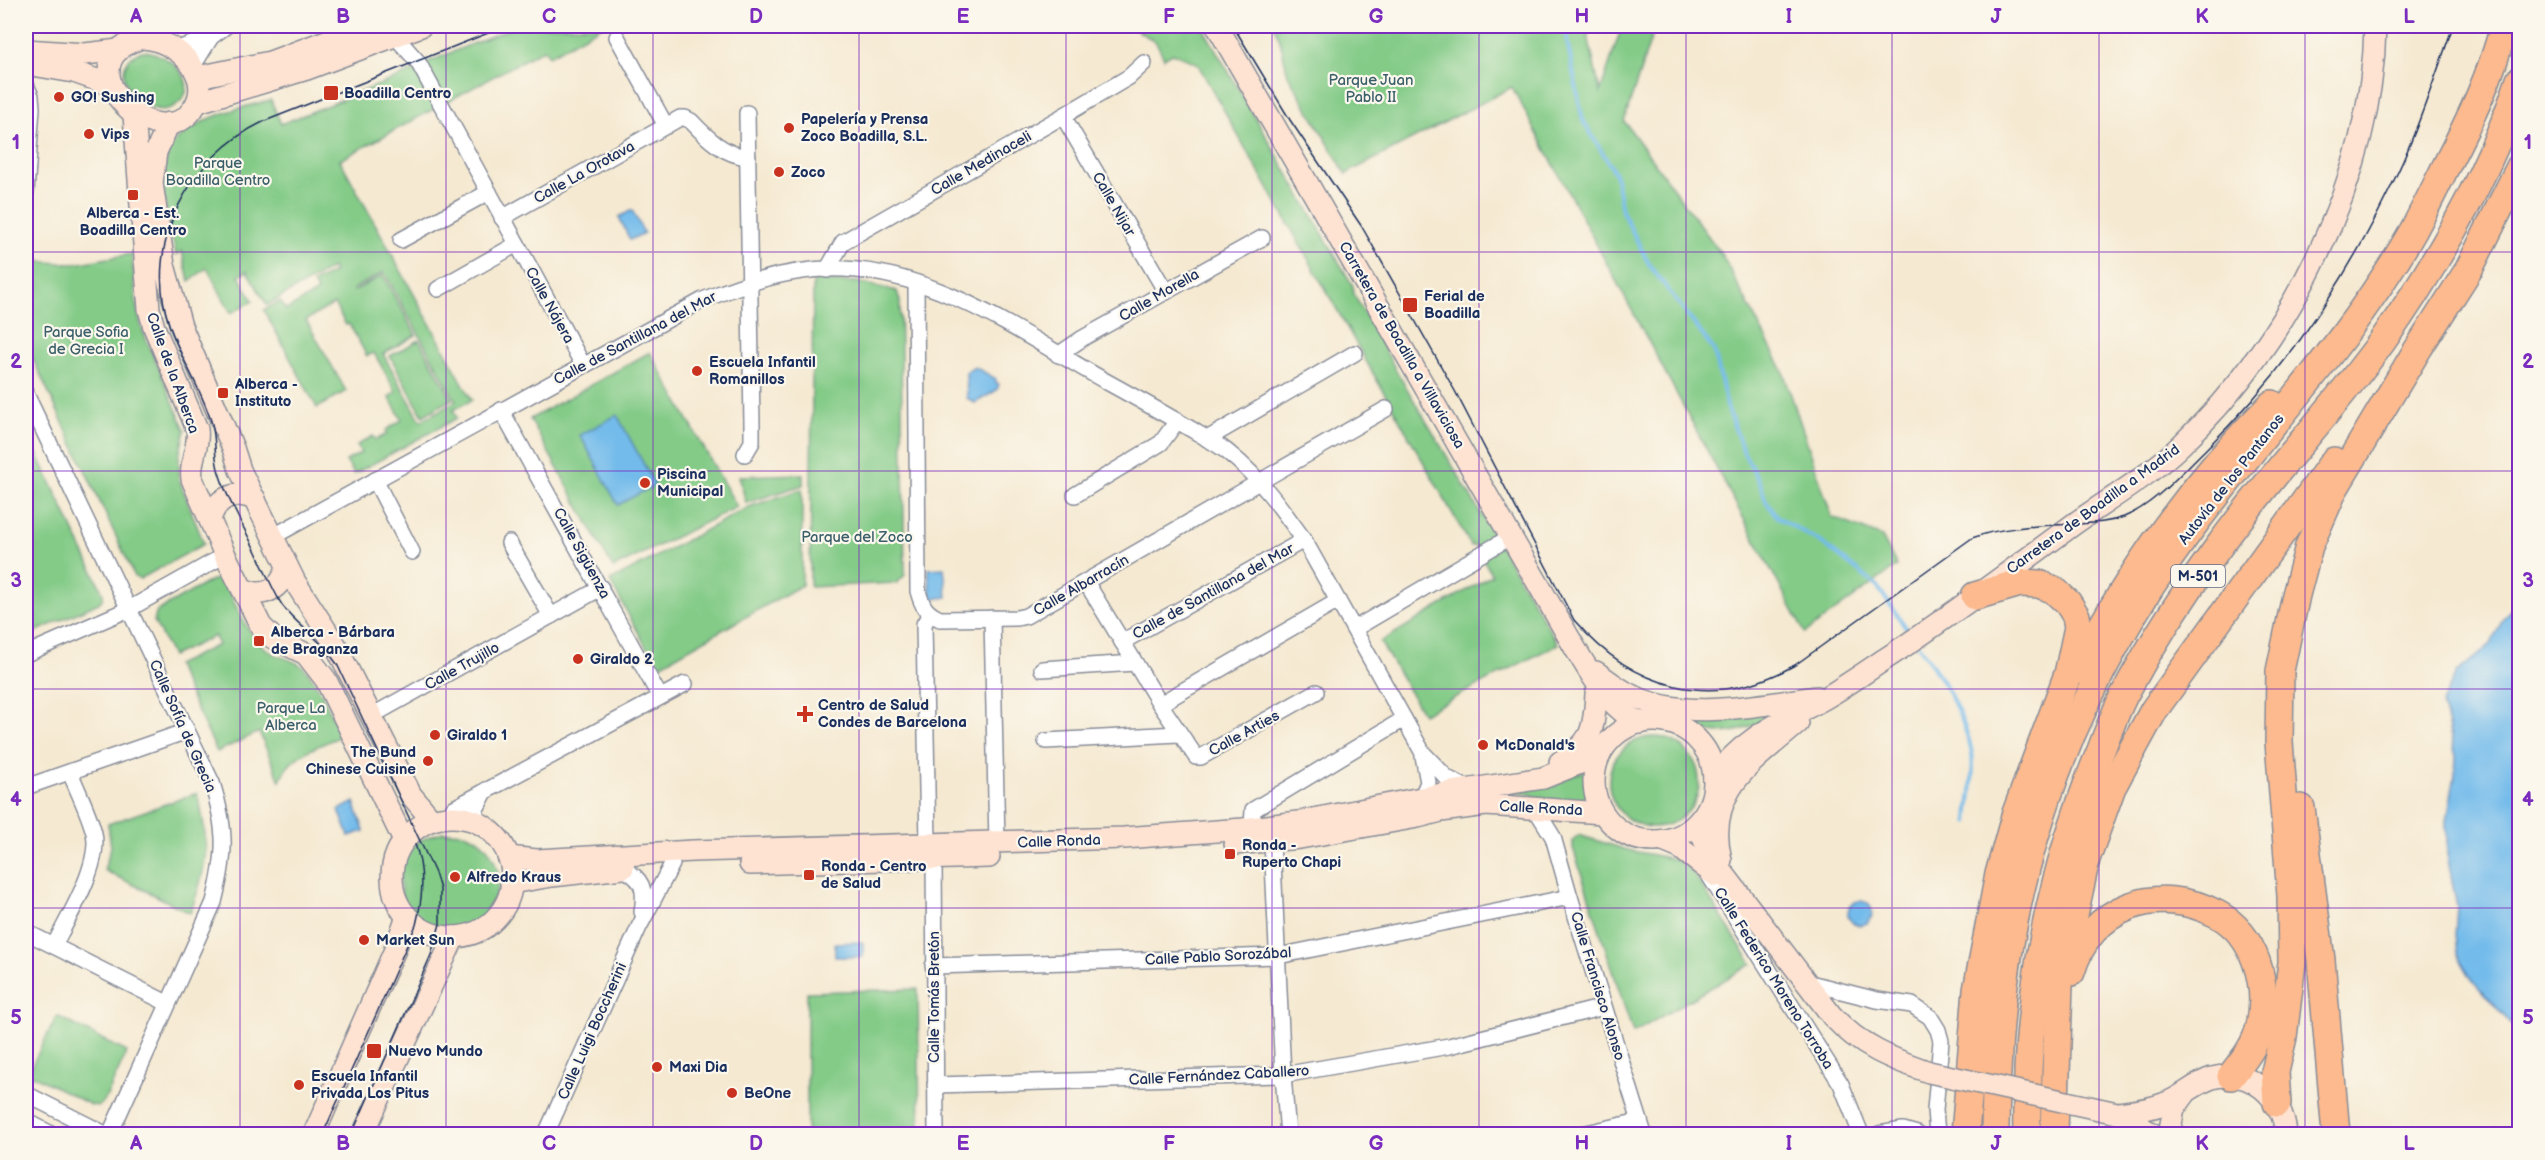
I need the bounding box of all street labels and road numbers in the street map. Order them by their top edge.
street label: Calle Medinaceli [927,127,1035,200]
street label: Calle La Orotava [530,137,638,208]
street label: Calle Nijar [1088,169,1140,240]
street label: Carretera de Boadilla a Villaviciosa [1334,238,1469,452]
street label: Calle Nájera [521,264,578,347]
street label: Calle Morella [1116,265,1203,326]
street label: Calle de Santillana del Mar [550,287,720,390]
street label: Calle de la Alberca [142,310,203,436]
street label: Autovía de los Pantanos [2174,410,2289,549]
street label: Carretera de Boadilla a Madrid [2003,440,2184,579]
street label: Calle Sigüenza [549,505,614,602]
street label: Calle de Santillana del Mar [1129,539,1298,644]
street label: Calle Albarracín [1030,550,1132,620]
road number: M-501 [2171,565,2225,587]
street label: Calle Trujillo [422,638,503,695]
street label: Calle Sofía de Grecia [145,657,220,796]
street label: Calle Arties [1206,706,1283,761]
street label: Calle Ronda [1499,797,1583,820]
street label: Calle Ronda [1017,831,1101,852]
street label: Calle Federico Moreno Torroba [1710,884,1838,1073]
street label: Calle Francisco Alonso [1566,909,1629,1063]
street label: Calle Tomás Bretón [925,931,944,1063]
street label: Calle Pablo Sorozábal [1144,943,1292,970]
street label: Calle Luigi Boccherini [554,960,631,1103]
street label: Calle Fernández Caballero [1128,1061,1310,1090]

